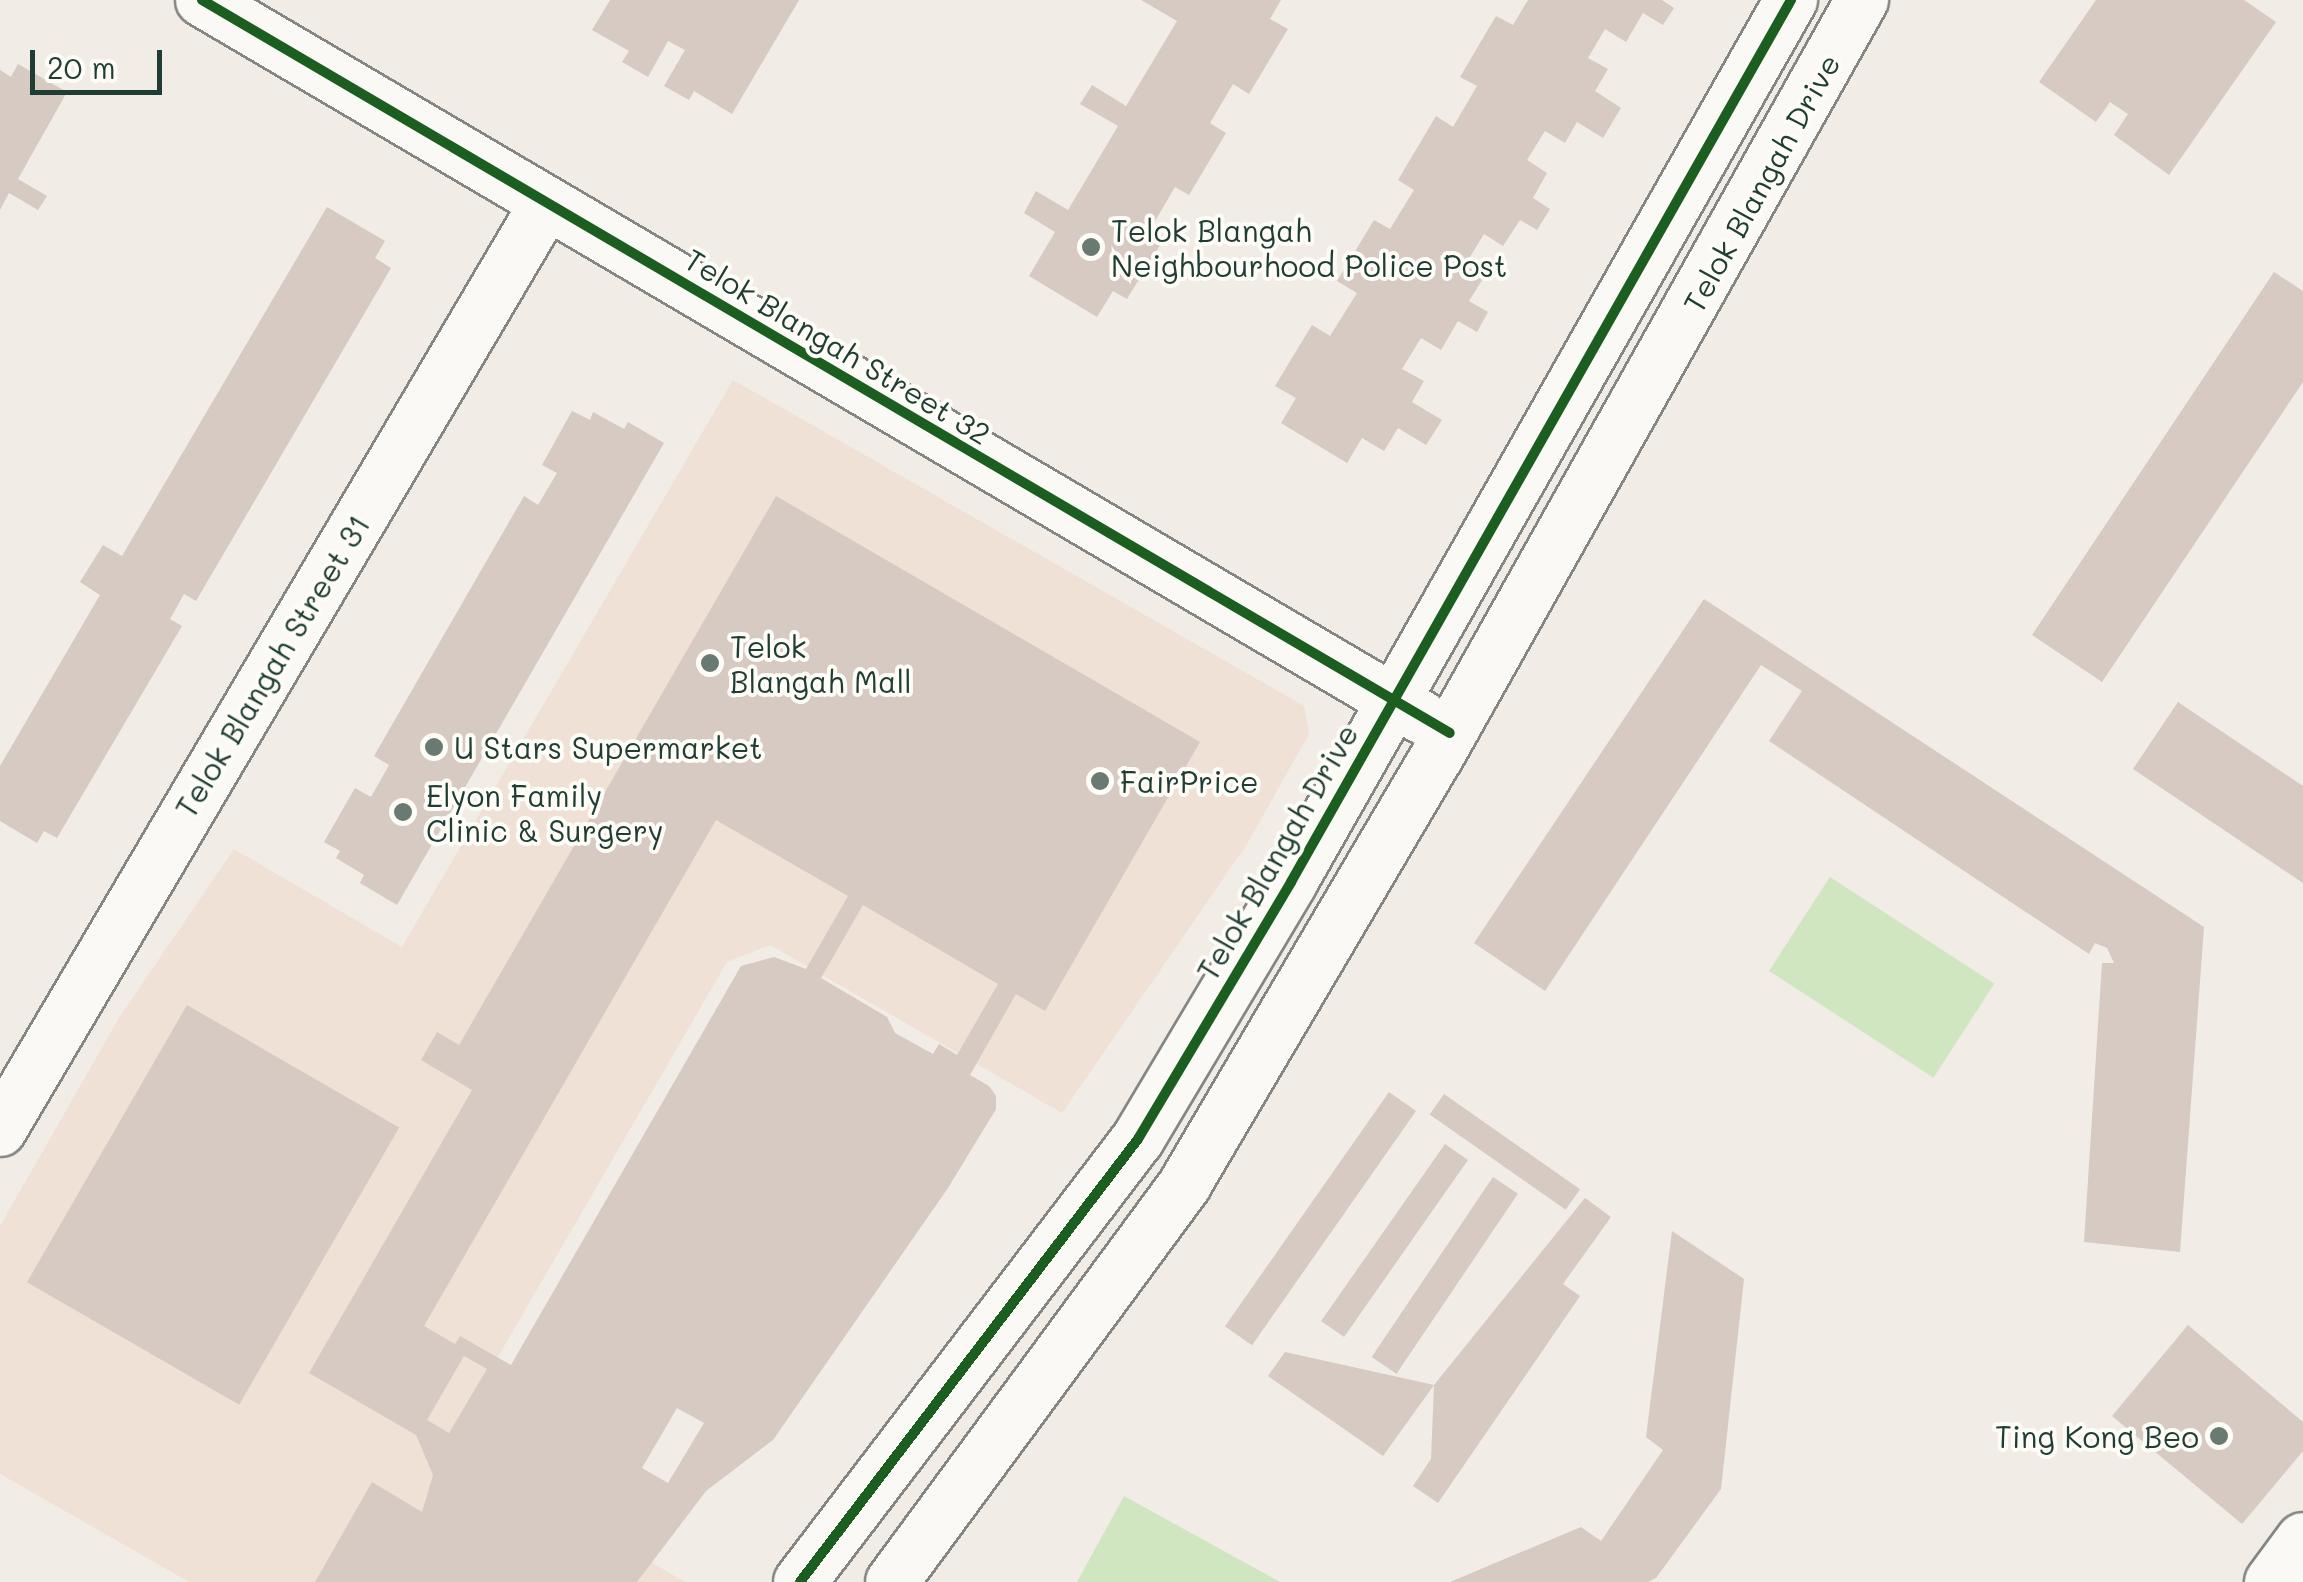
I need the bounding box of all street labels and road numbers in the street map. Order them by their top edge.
street label: Telok Blangah Drive [1675,48,1847,318]
street label: Telok Blangah Street 32 [679,241,997,451]
street label: Telok Blangah Street 31 [167,508,377,824]
street label: Telok Blangah Drive [1189,718,1365,986]

